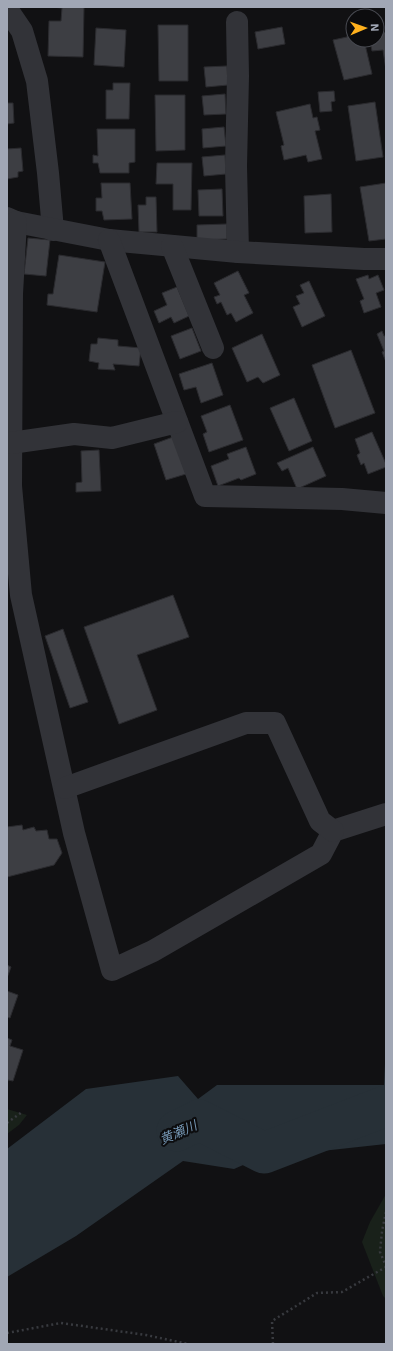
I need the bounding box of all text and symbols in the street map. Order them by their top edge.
north arrow [345,8,385,48]
text: N [368,23,382,32]
water label: 黄瀬川 [157,1116,201,1148]

